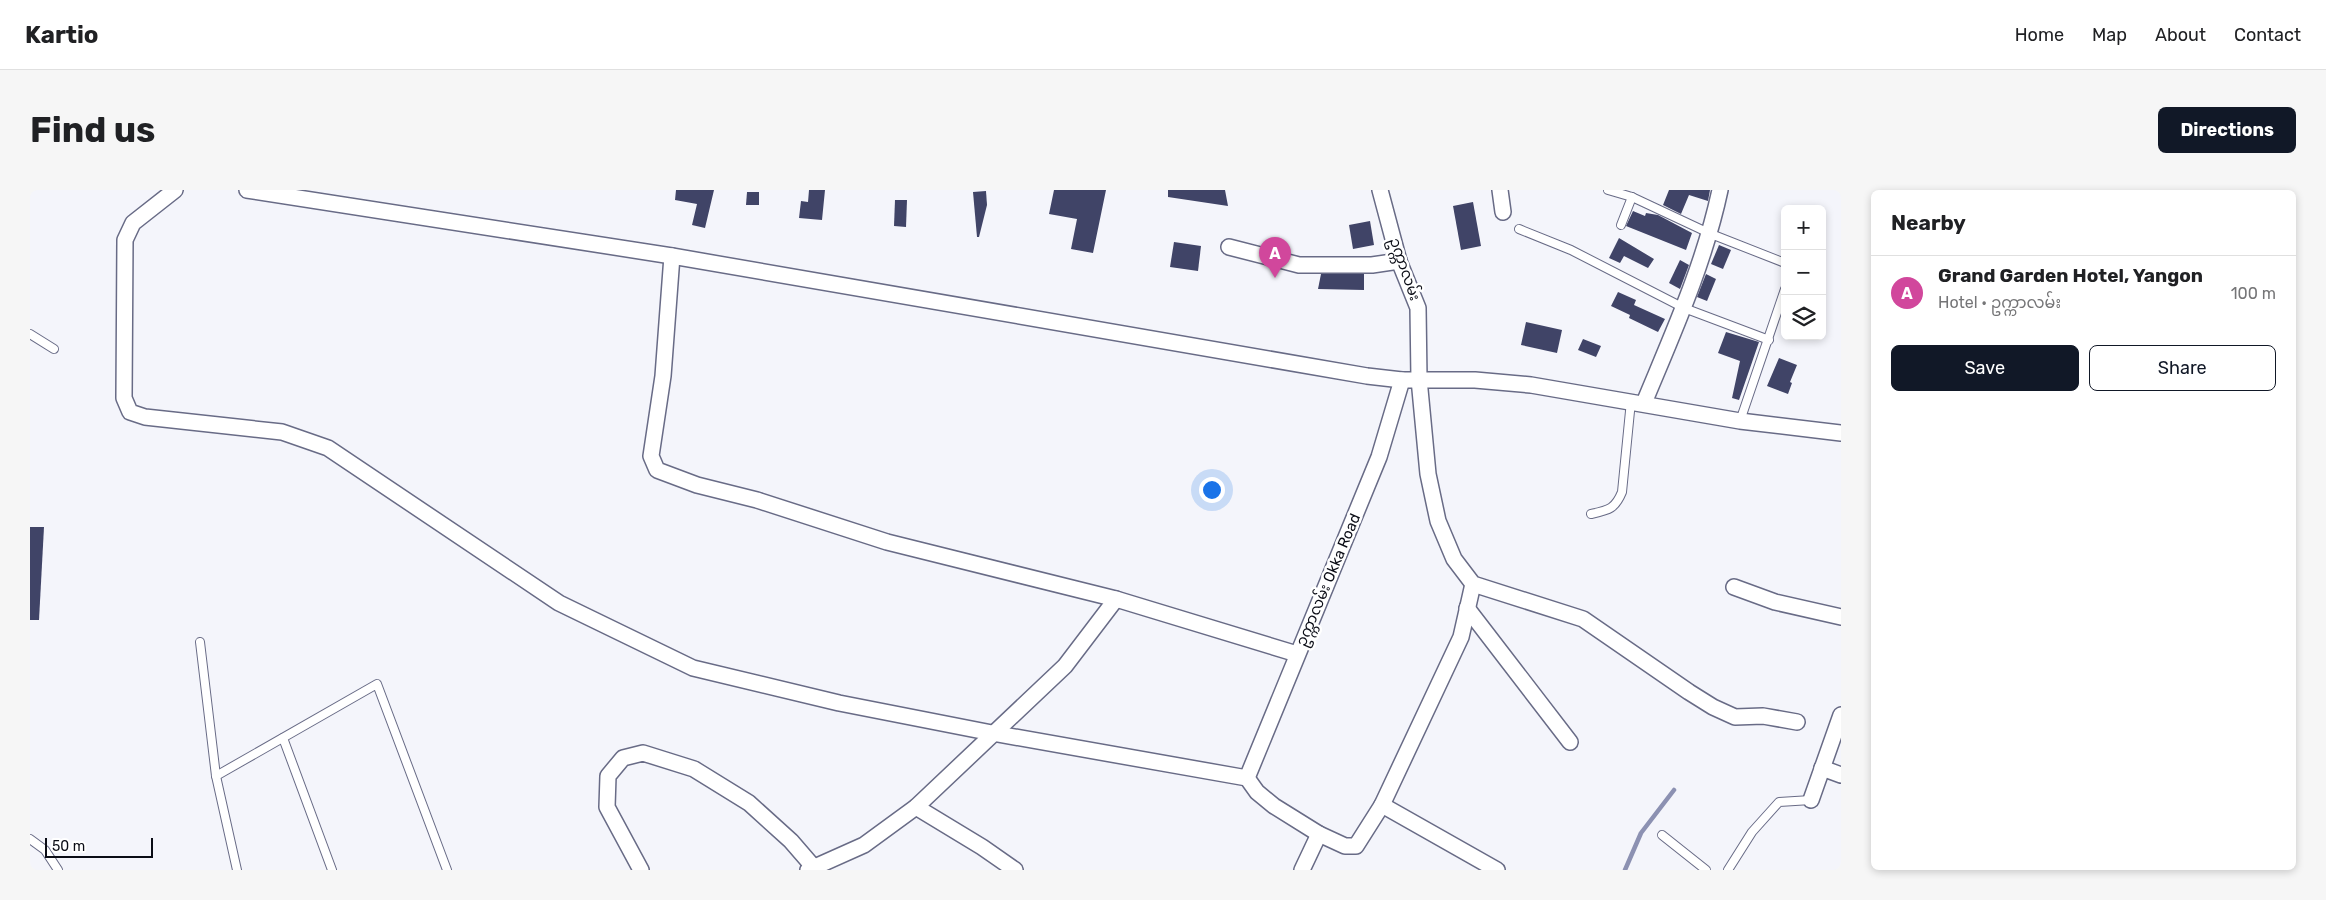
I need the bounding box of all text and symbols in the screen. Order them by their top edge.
text: Kartio [25,21,99,49]
text: Home [2015,24,2064,46]
text: Map [2092,24,2127,46]
text: About [2155,24,2206,46]
text: Contact [2234,24,2301,46]
button: Directions [2158,107,2296,153]
text: Find us [30,109,155,151]
map controls [1781,205,1826,340]
button: + [1781,205,1826,250]
text: Nearby [1891,210,1966,235]
street label: ဥက္ကာလမ်း [1383,235,1425,304]
pin: A [1259,237,1291,278]
button: − [1781,250,1826,295]
text: Grand Garden Hotel, Yangon [1938,264,2203,287]
text: A [1901,284,1913,303]
text: 100 m [2231,284,2276,303]
text: Hotel · ဥက္ကာလမ်း [1938,293,2061,312]
button: layers [1781,295,1826,340]
button: Save [1891,345,2079,391]
button: Share [2089,345,2276,391]
your location [1199,477,1225,503]
street label: ဥက္ကာလမ်း Okka Road [1291,511,1367,650]
scale bar [45,835,152,858]
text: 50 m [52,838,85,855]

